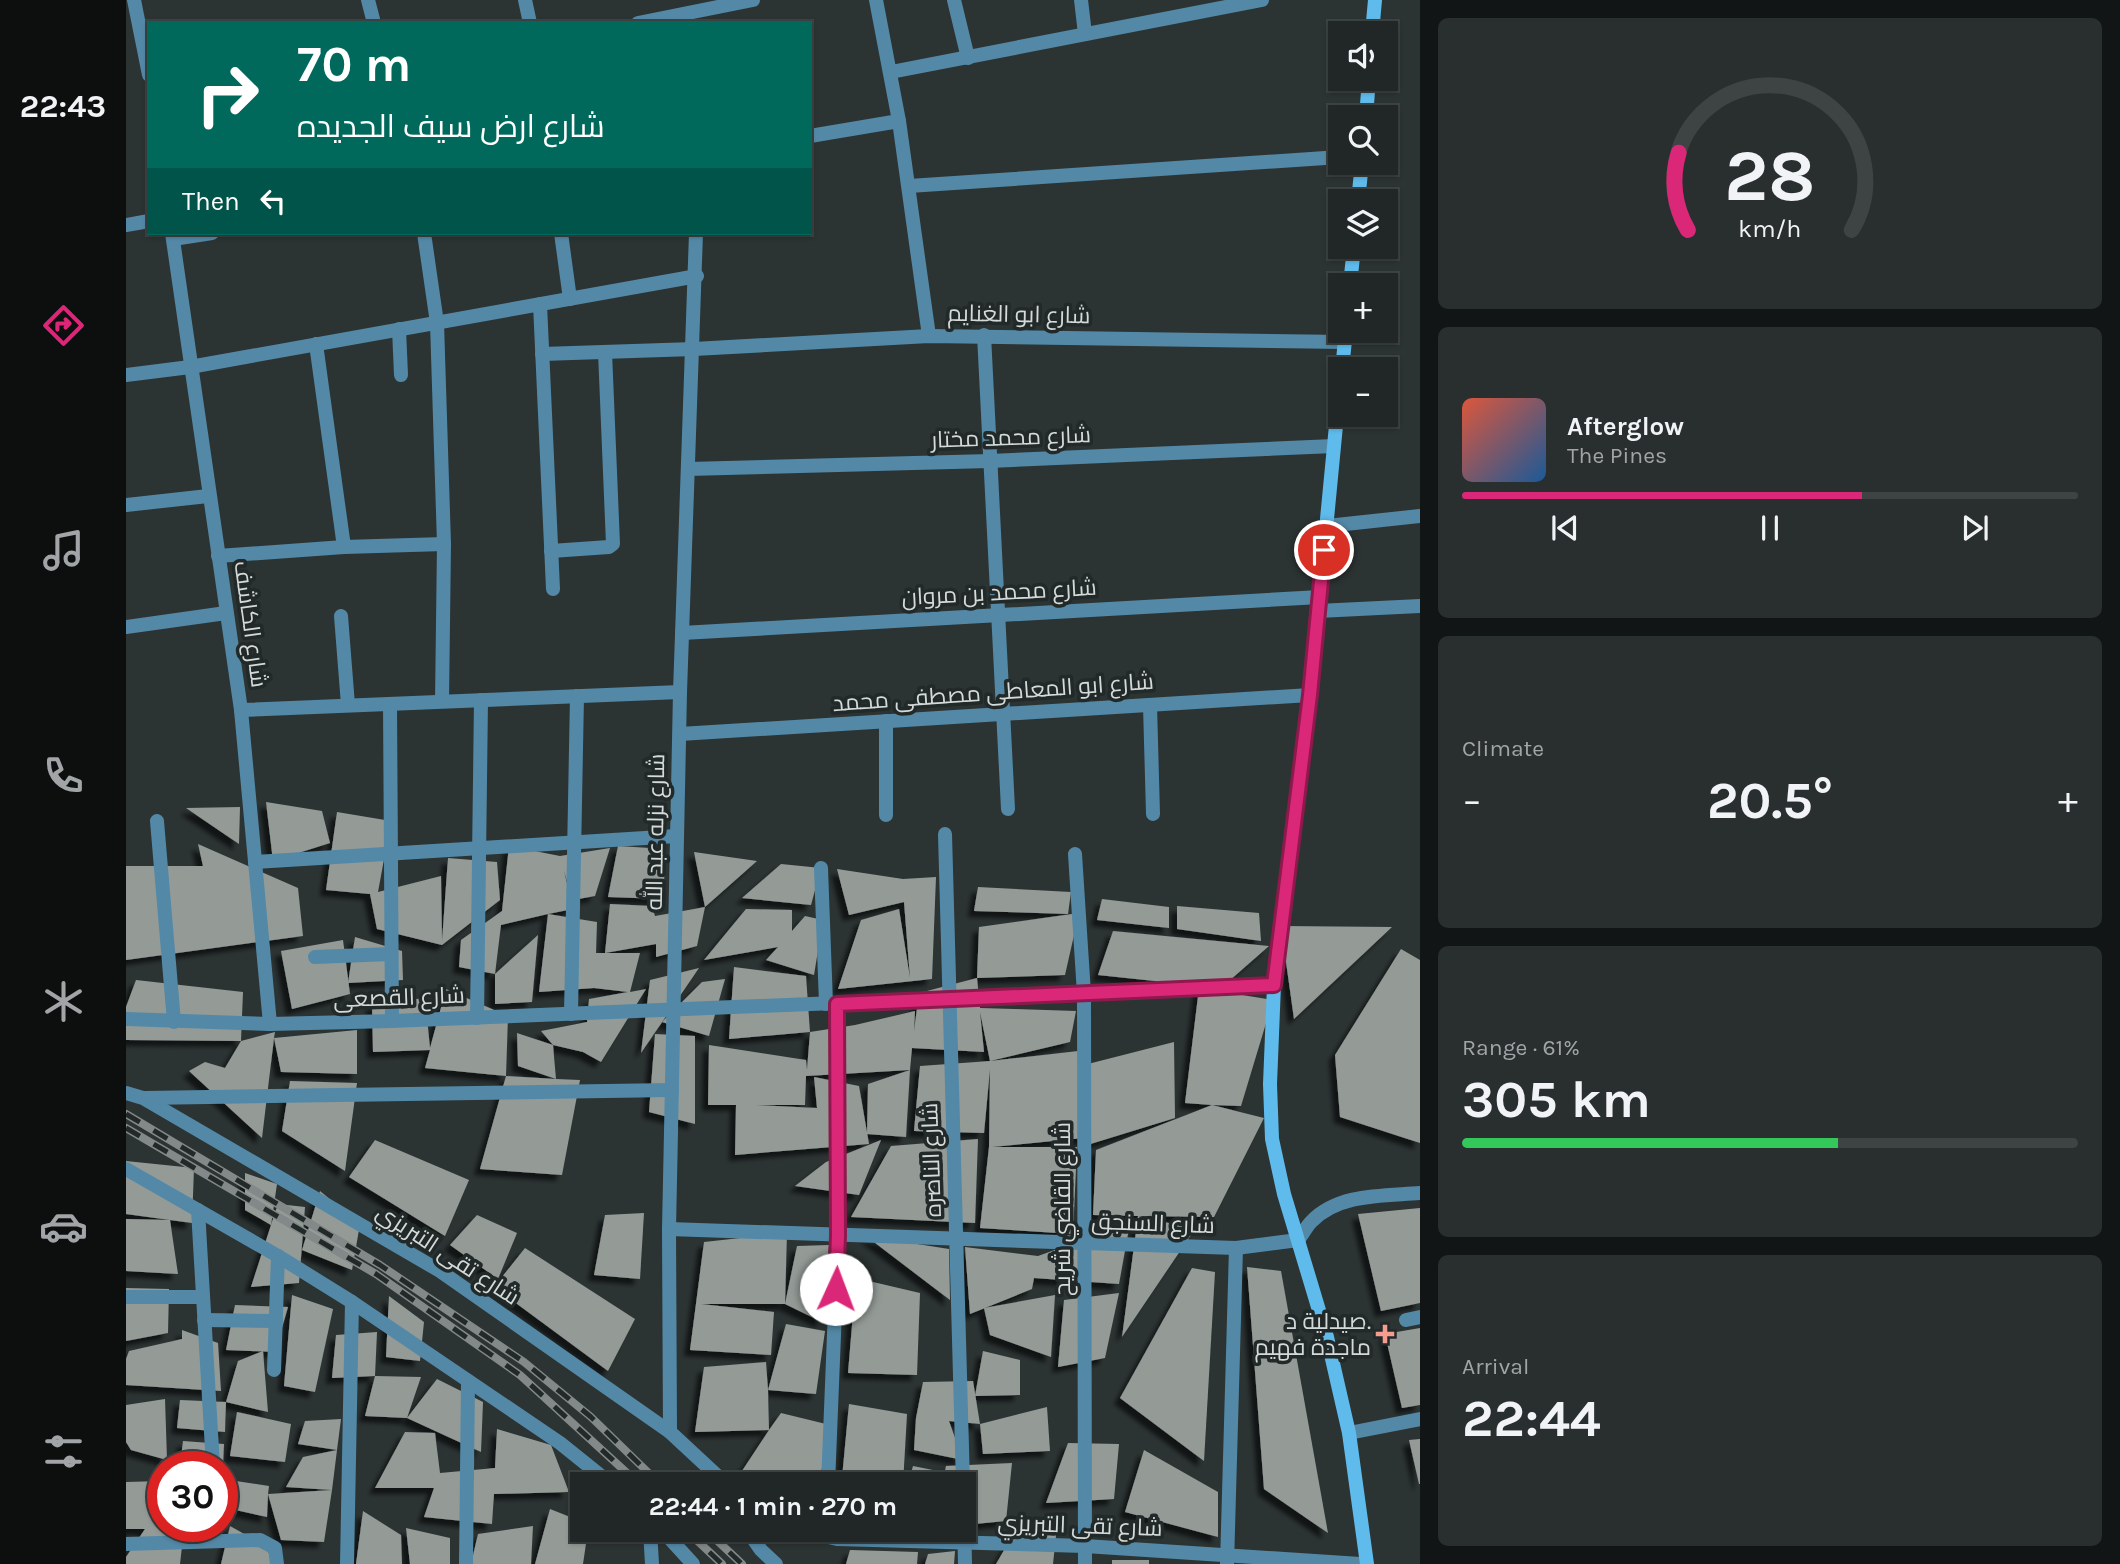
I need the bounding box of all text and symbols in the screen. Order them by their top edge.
map controls [1328,21,1398,427]
button: sound [1328,21,1398,91]
text: 70 m [297,36,411,93]
icon: right [182,49,273,140]
text: 22:43 [20,88,106,125]
button: search [1328,105,1398,175]
text: شارع ارض سيف الجديده [297,108,605,145]
text: 28 [1724,133,1816,218]
icon: left [254,182,292,220]
text: Then [182,186,240,217]
button: layers [1328,189,1398,259]
text: km/h [1738,213,1802,242]
button: + [1328,273,1398,343]
street label: شارع ابو الغنايم [947,300,1091,331]
icon: directions [39,301,88,350]
button: − [1328,357,1398,427]
text: Afterglow [1567,411,1684,442]
street label: شارع محمد مختار [929,421,1092,456]
text: The Pines [1567,442,1667,469]
icon: previous [1546,509,1584,547]
icon: pause [1751,509,1789,547]
icon: next [1956,509,1994,547]
pin [1294,520,1354,580]
icon: music [39,526,88,575]
icon: arrive [1305,531,1343,569]
street label: شارع الكاشف [226,559,273,689]
street label: شارع محمد بن مروان [901,574,1097,613]
street label: شارع ابو المعاطى مصطفى محمد [831,668,1155,719]
text: Climate [1462,735,1544,762]
icon: phone [39,751,88,800]
street label: شارع نزله عبد الله [639,753,672,911]
text: 20.5° [1707,770,1833,831]
text: − [1462,778,1482,823]
text: + [2058,778,2078,823]
icon: climate [39,977,88,1026]
street label: شارع القصعى [333,982,465,1015]
text: Range · 61% [1462,1034,1580,1061]
text: 305 km [1462,1069,1651,1130]
street label: شارع الناصره [916,1102,949,1218]
street label: شارع القاضي شريح [1049,1122,1079,1296]
street label: شارع تقى التبريزي [369,1198,524,1314]
icon: car [39,1202,88,1251]
street label: شارع السنجق [1091,1208,1215,1241]
position arrow [799,1252,873,1326]
place label: صيدلية د. ماجدة فهيم [1254,1308,1371,1363]
marker: صيدلية د. ماجدة فهيم [1377,1326,1393,1342]
text: Arrival [1462,1353,1529,1380]
text: 22:44 [1462,1388,1601,1449]
icon: filters [39,1427,88,1476]
speed limit sign: 30 [147,1451,238,1542]
text: 22:44 · 1 min · 270 m [649,1491,897,1522]
street label: شارع تقى التبريزي [997,1509,1163,1546]

